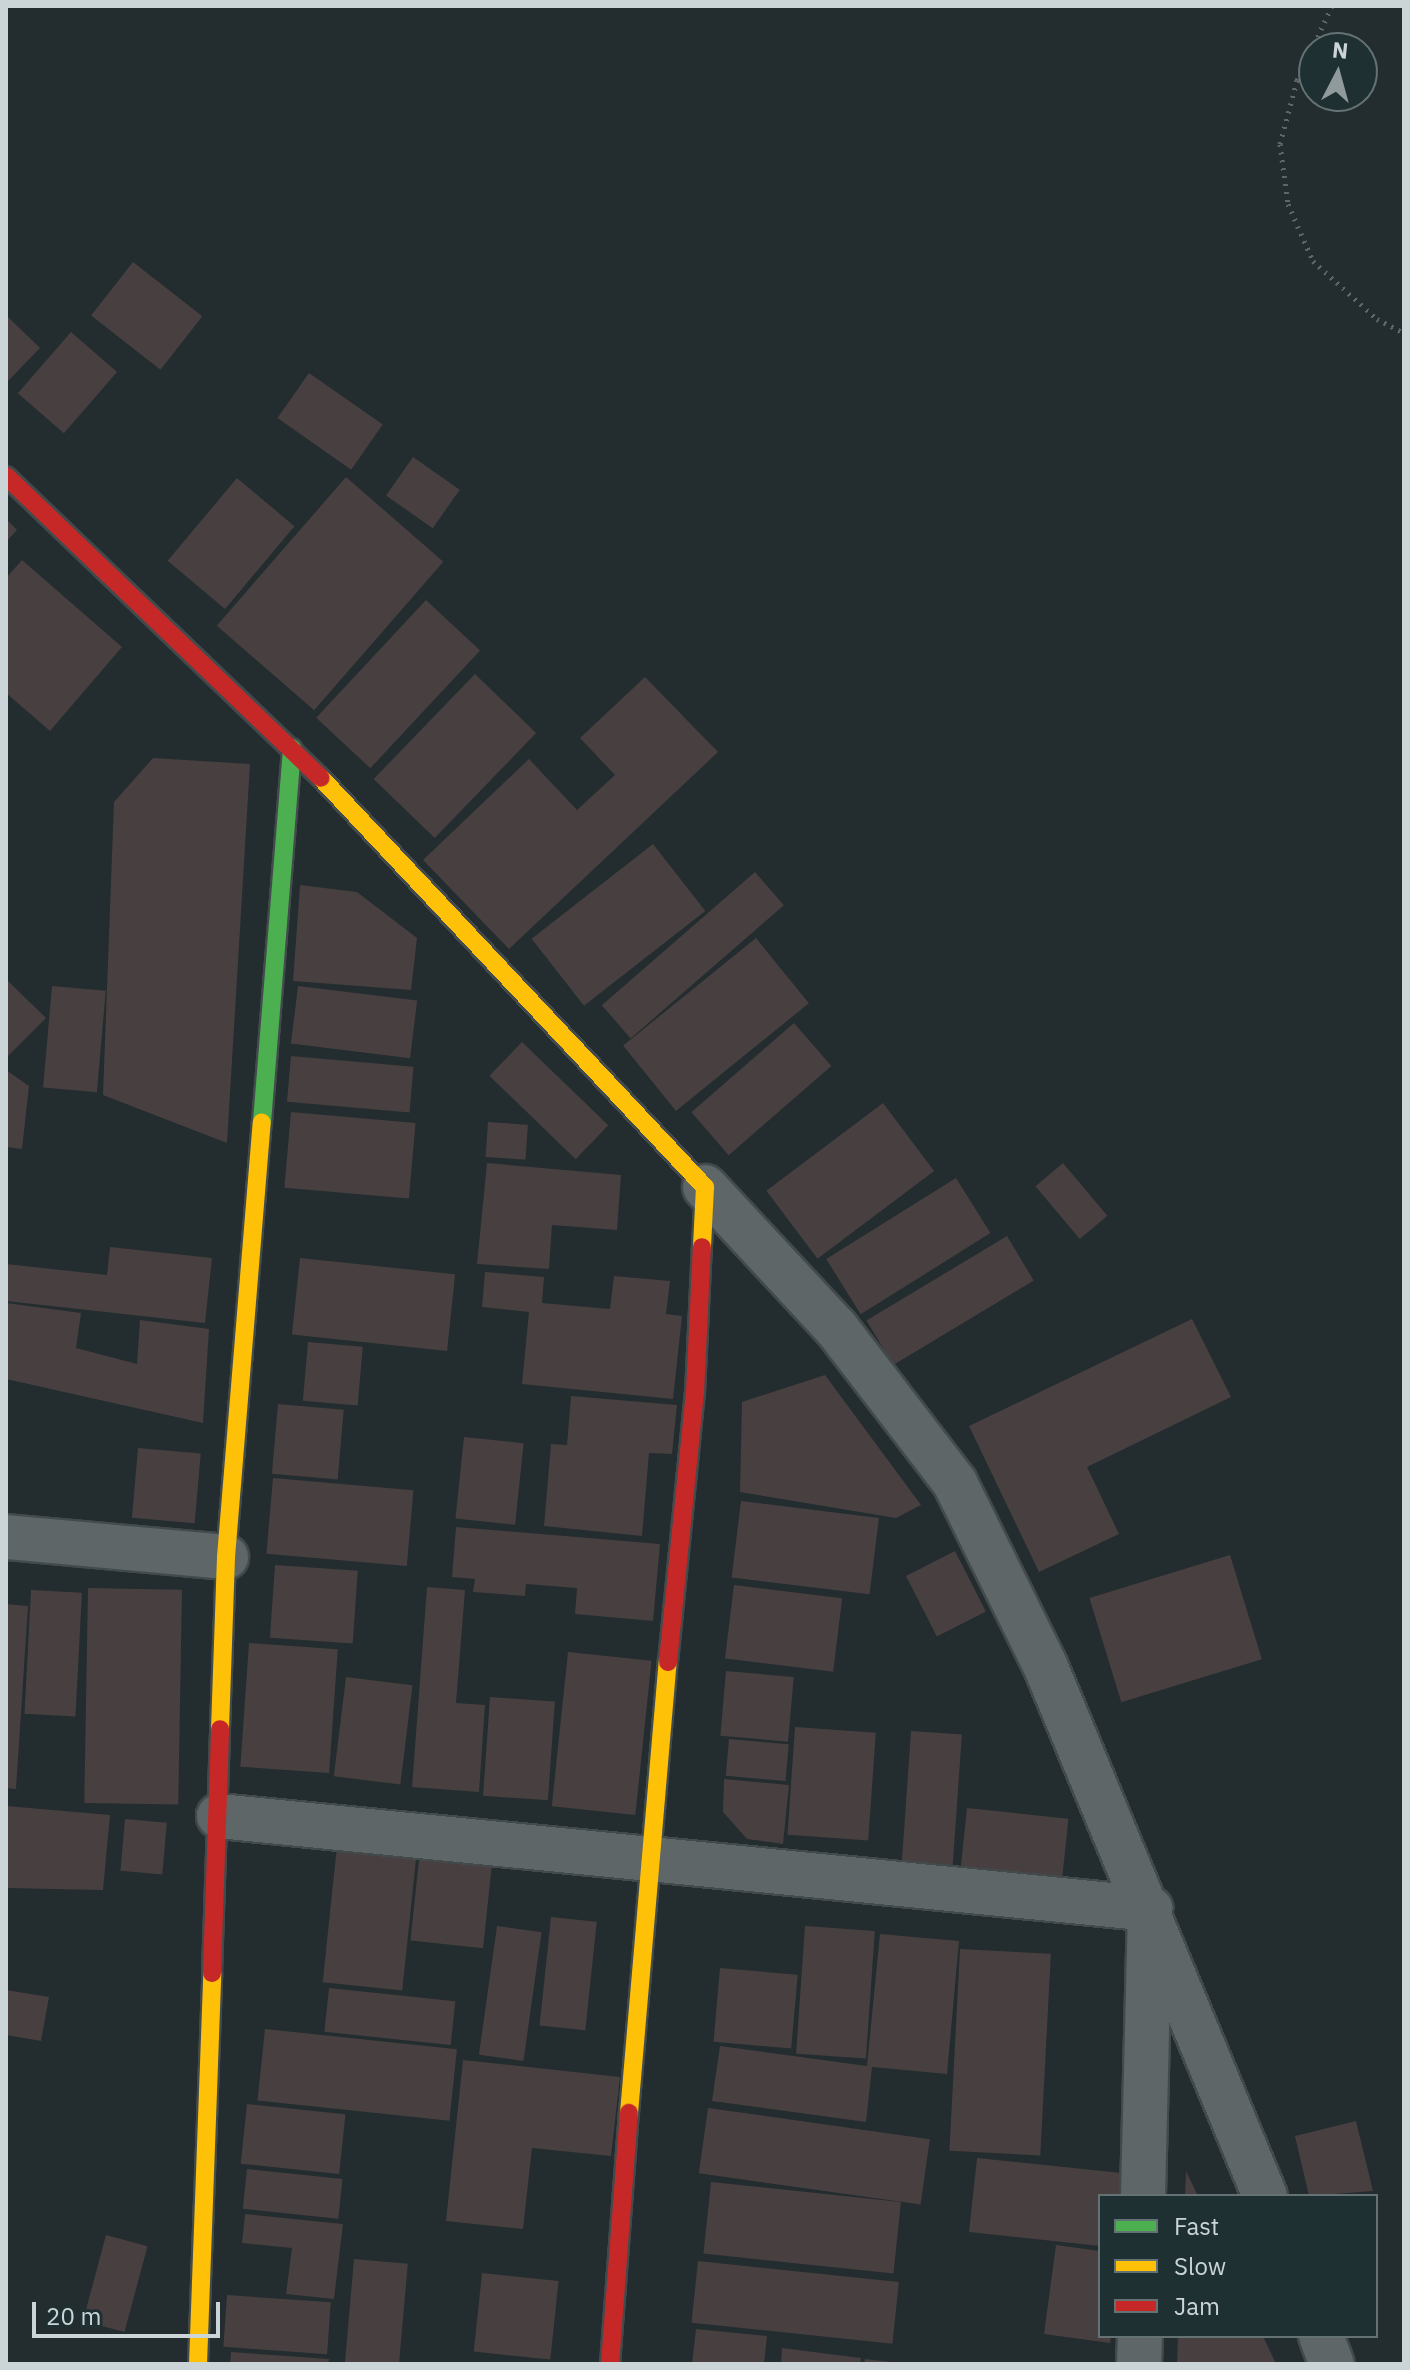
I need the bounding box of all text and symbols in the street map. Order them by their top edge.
north arrow [1298,32,1378,112]
text: N [1331,34,1350,65]
legend [1098,2194,1378,2338]
text: Fast [1174,2210,1219,2242]
text: Slow [1174,2250,1226,2282]
scale bar [36,2286,224,2336]
text: Jam [1174,2290,1220,2322]
text: 20 m [46,2300,101,2332]

